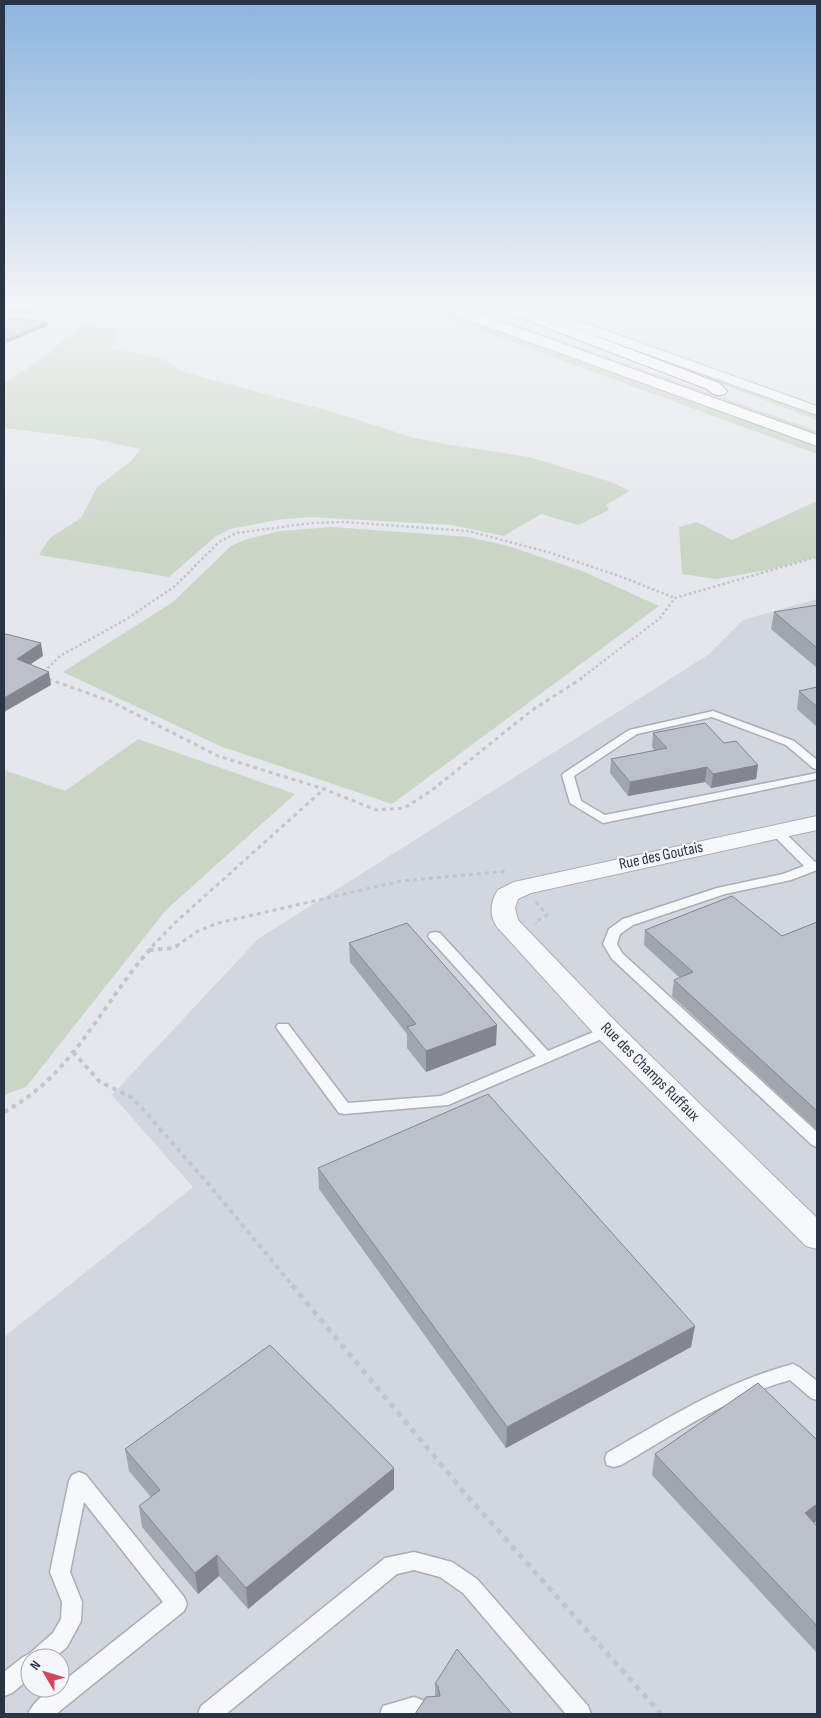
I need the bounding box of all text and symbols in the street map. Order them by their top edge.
street label: Rue des Goutais [617,838,705,874]
street label: Rue des Champs Ruffaux [596,1018,704,1126]
north arrow [20,1648,70,1698]
text: N [26,1657,44,1673]

